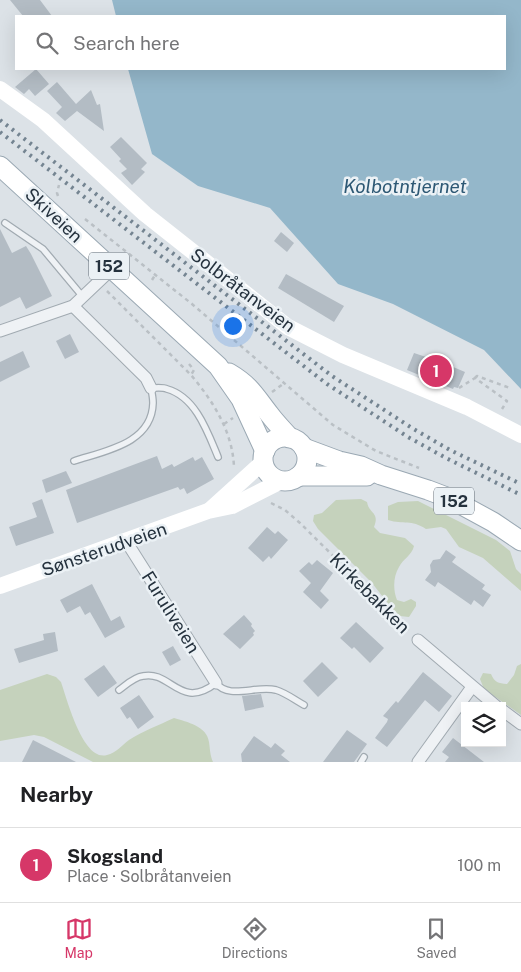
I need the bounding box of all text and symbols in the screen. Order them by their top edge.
search box [15,15,506,70]
icon: search [33,29,61,57]
text: Search here [73,32,180,54]
water label: Kolbotntjernet [343,175,467,197]
street label: Skiveien [21,183,87,247]
street label: Solbråtanveien [186,244,300,336]
road number: 152 [89,252,129,280]
your location [220,313,246,339]
pin: 1 [420,352,452,390]
road number: 152 [434,488,474,514]
street label: Sønsterudveien [39,518,169,580]
street label: Kirkebakken [326,549,414,637]
street label: Furuliveien [138,567,204,657]
map controls [461,702,506,747]
button: layers [461,702,506,747]
text: Nearby [20,782,93,807]
text: Skogsland [67,845,163,867]
text: 1 [33,856,39,875]
text: 100 m [457,856,501,875]
text: Place · Solbråtanveien [67,867,232,886]
tab: Map [64,915,93,961]
tab: Directions [222,915,288,961]
tab: Saved [416,915,457,961]

